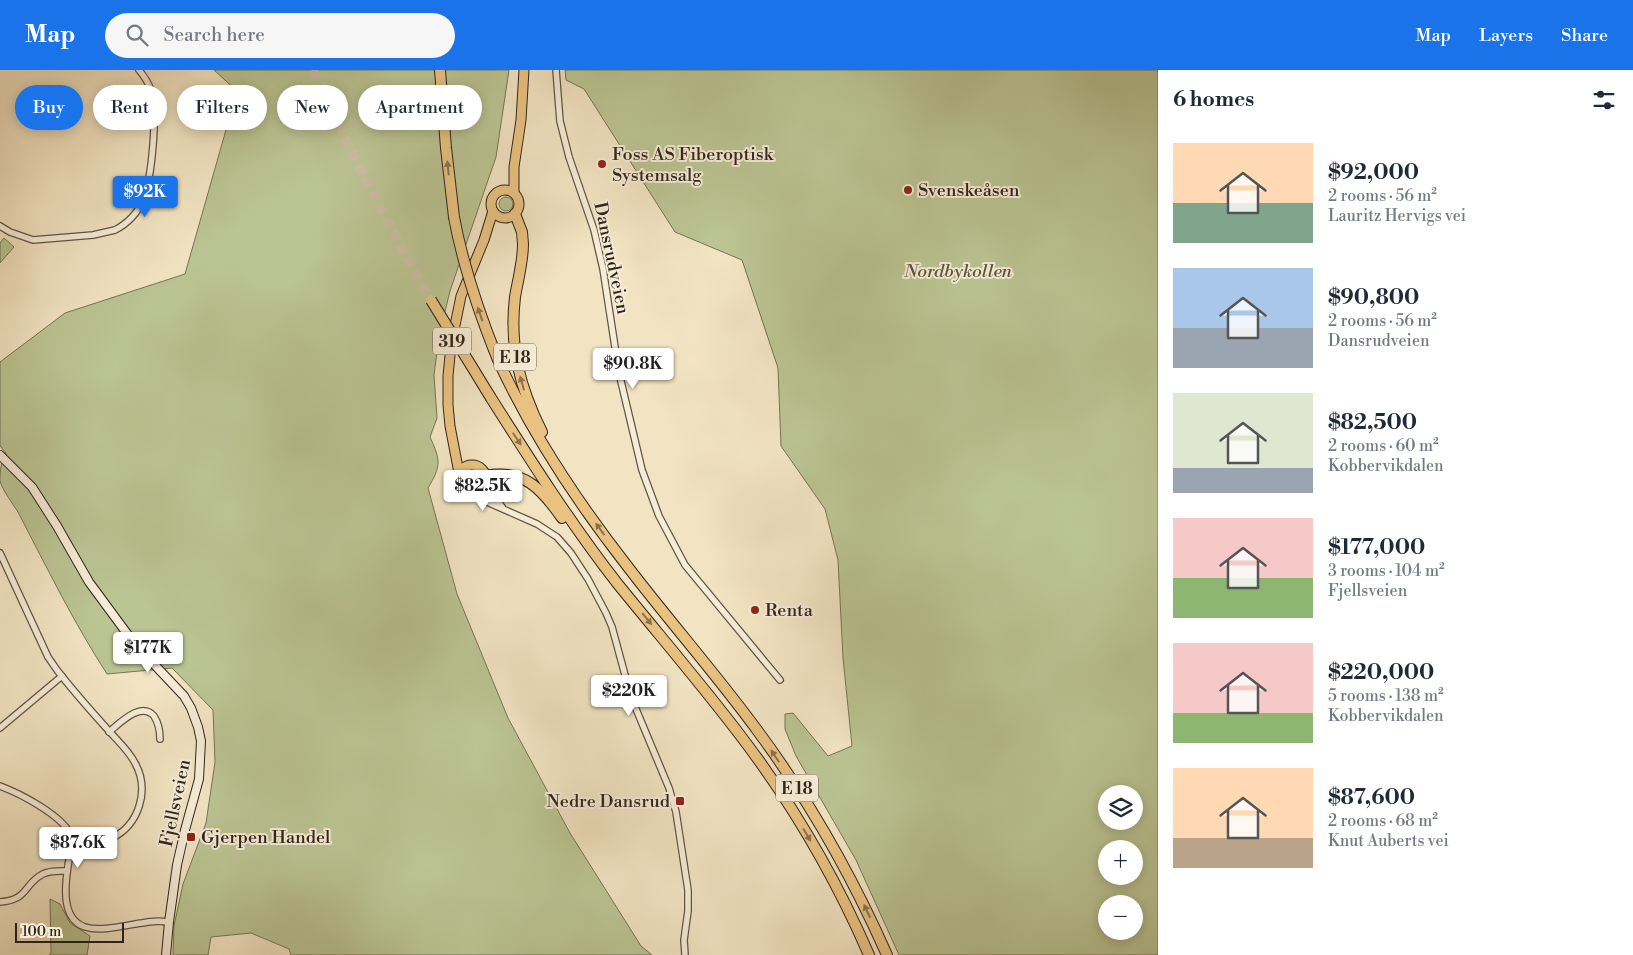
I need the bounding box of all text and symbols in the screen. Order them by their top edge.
search box [105,13,455,58]
text: Map [25,20,75,50]
icon: search [123,21,151,49]
text: Search here [163,23,265,47]
text: Map [1416,24,1451,47]
text: Layers [1479,24,1533,47]
text: Share [1561,24,1608,47]
chip: Buy [15,85,83,130]
chip: Rent [93,85,167,130]
chip: Filters [177,85,267,130]
chip: New [277,85,348,130]
chip: Apartment [358,85,482,130]
icon: filters [1590,86,1618,114]
text: 6 homes [1173,87,1254,113]
place label: Foss AS Fiberoptisk Systemsalg [612,143,775,187]
marker: Foss AS Fiberoptisk Systemsalg [596,158,608,170]
one-way arrow [444,160,452,176]
text: $92,000 [1328,160,1419,186]
icon: home [1213,163,1273,223]
pin: $92K [115,176,175,218]
place label: Svenskeåsen [918,179,1020,202]
text: $92K [124,182,166,202]
marker: Svenskeåsen [902,184,914,196]
text: 2 rooms · 56 m² [1328,186,1437,206]
street label: Dansrudveien [588,200,635,317]
text: Lauritz Hervigs vei [1328,206,1466,226]
park label: Nordbykollen [903,260,1013,283]
text: $90,800 [1328,285,1419,311]
icon: home [1213,288,1273,348]
one-way arrow [476,307,483,322]
text: 2 rooms · 56 m² [1328,311,1437,331]
road number: 319 [433,328,471,354]
text: Dansrudveien [1328,331,1430,351]
road number: E 18 [494,344,536,370]
pin: $90.8K [592,348,674,390]
text: $90.8K [604,354,662,374]
one-way arrow [517,376,525,391]
text: $82,500 [1328,410,1417,436]
icon: home [1213,413,1273,473]
one-way arrow [513,433,522,446]
text: 2 rooms · 60 m² [1328,436,1439,456]
text: Kobbervikdalen [1328,456,1444,476]
pin: $82.5K [442,470,524,512]
text: $82.5K [455,476,511,496]
one-way arrow [595,522,605,536]
text: $177,000 [1328,535,1425,561]
icon: home [1213,538,1273,598]
text: 3 rooms · 104 m² [1328,561,1445,581]
text: Fjellsveien [1328,581,1407,601]
place label: Renta [765,599,814,622]
marker: Renta [749,604,761,616]
one-way arrow [641,612,652,625]
pin: $177K [113,632,183,674]
text: $177K [124,638,172,658]
text: $220,000 [1328,660,1434,686]
icon: home [1213,663,1273,723]
pin: $220K [594,674,664,717]
text: $220K [602,681,656,701]
text: 5 rooms · 138 m² [1328,686,1444,706]
text: Kobbervikdalen [1328,706,1444,726]
one-way arrow [770,749,780,763]
street label: Fjellsveien [155,757,196,849]
road number: E 18 [776,774,818,801]
map controls [1098,785,1143,940]
button: layers [1098,785,1143,830]
text: $87,600 [1328,785,1415,811]
icon: home [1213,788,1273,848]
place label: Nedre Dansrud [547,790,671,813]
marker: Nedre Dansrud [674,795,686,807]
text: 2 rooms · 68 m² [1328,811,1438,831]
pin: $87.6K [37,826,119,869]
place label: Gjerpen Handel [201,826,331,849]
one-way arrow [802,828,811,841]
marker: Gjerpen Handel [185,831,197,843]
text: Knut Auberts vei [1328,831,1449,851]
text: $87.6K [50,833,106,853]
button: + [1098,840,1143,885]
button: − [1098,895,1143,940]
one-way arrow [863,904,871,918]
scale bar [15,920,124,943]
text: 100 m [22,923,61,941]

